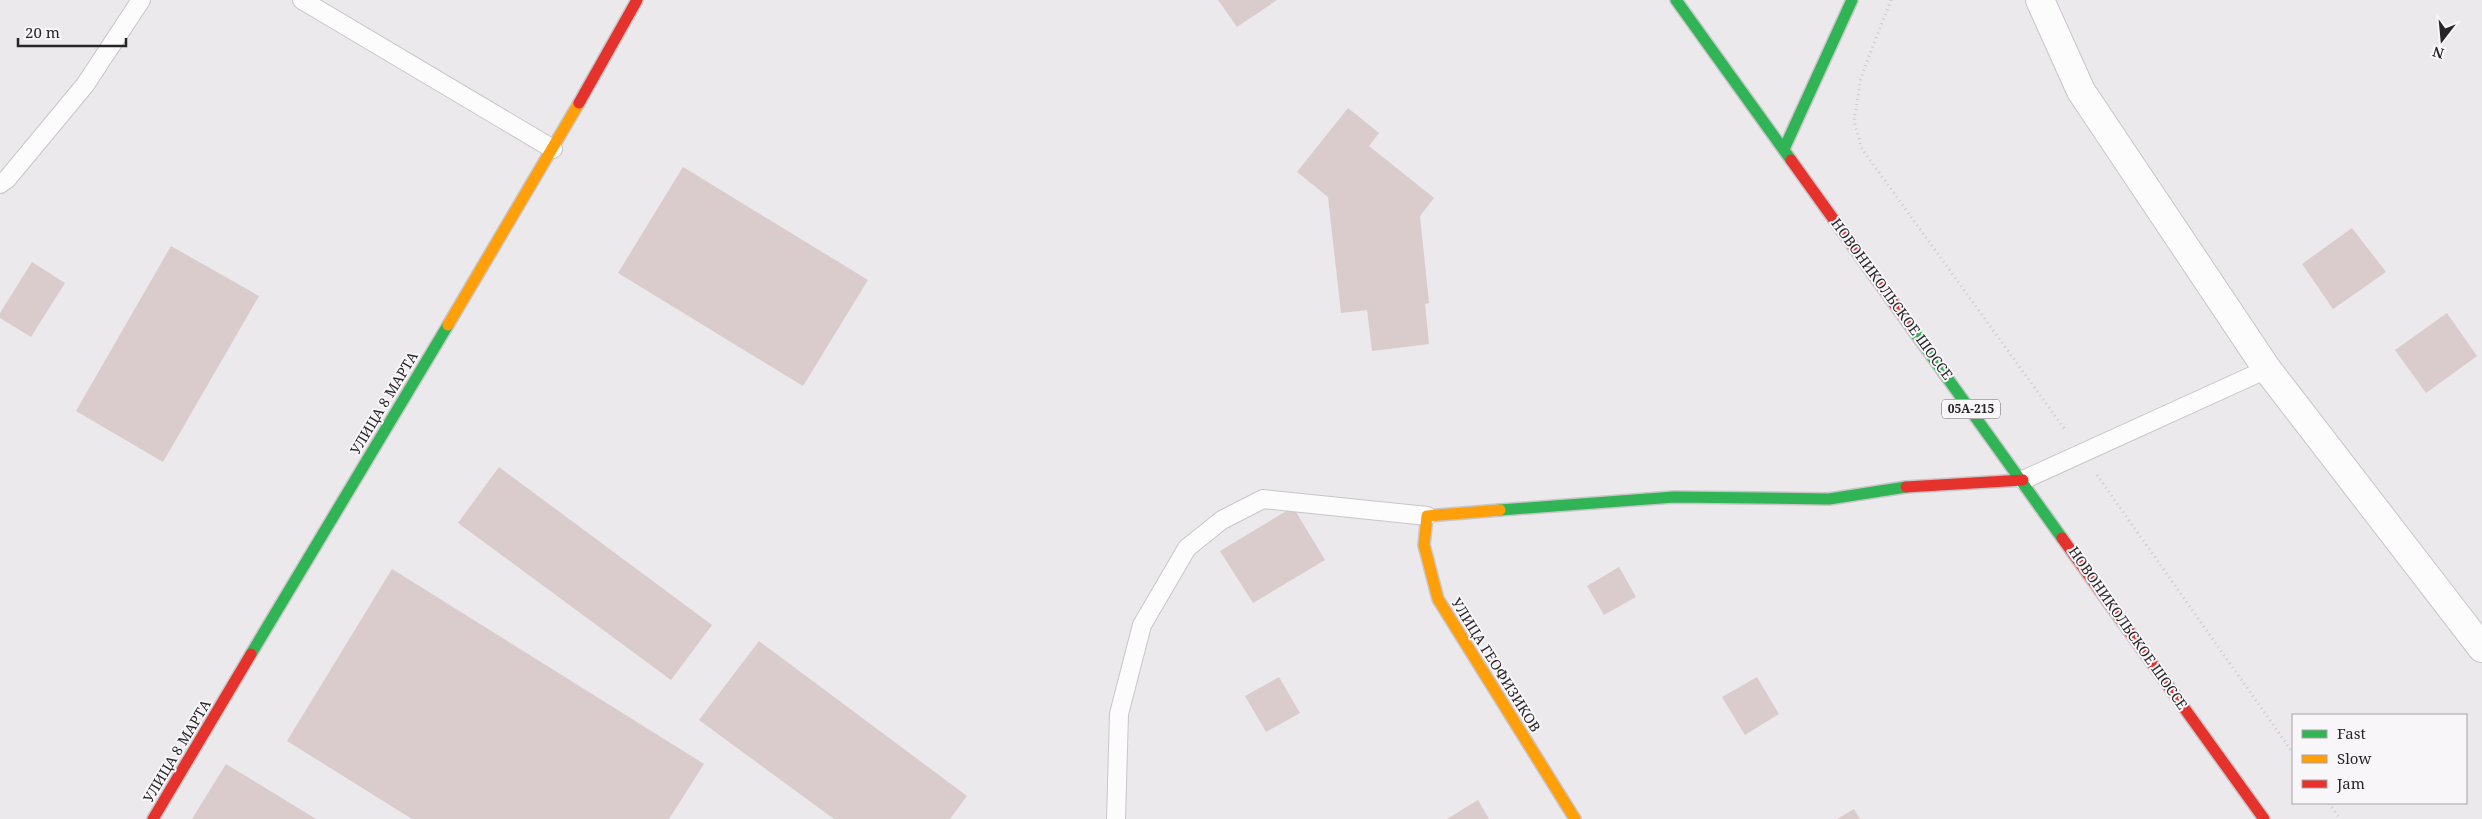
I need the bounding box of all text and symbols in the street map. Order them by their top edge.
scale bar [18,15,125,47]
north arrow [2417,15,2467,65]
text: 20 m [25,22,60,42]
text: N [2430,42,2446,64]
street label: НОВОНИКОЛЬСКОЕ ШОССЕ [1827,214,1958,383]
street label: УЛИЦА 8 МАРТА [345,348,422,458]
road number: 05А-215 [1942,399,2000,418]
street label: НОВОНИКОЛЬСКОЕ ШОССЕ [2065,542,2192,713]
street label: УЛИЦА ГЕОФИЗИКОВ [1447,594,1545,735]
street label: УЛИЦА 8 МАРТА [138,696,215,806]
legend [2292,714,2467,804]
text: Fast [2337,723,2366,743]
text: Slow [2337,748,2371,768]
text: Jam [2336,773,2365,793]

